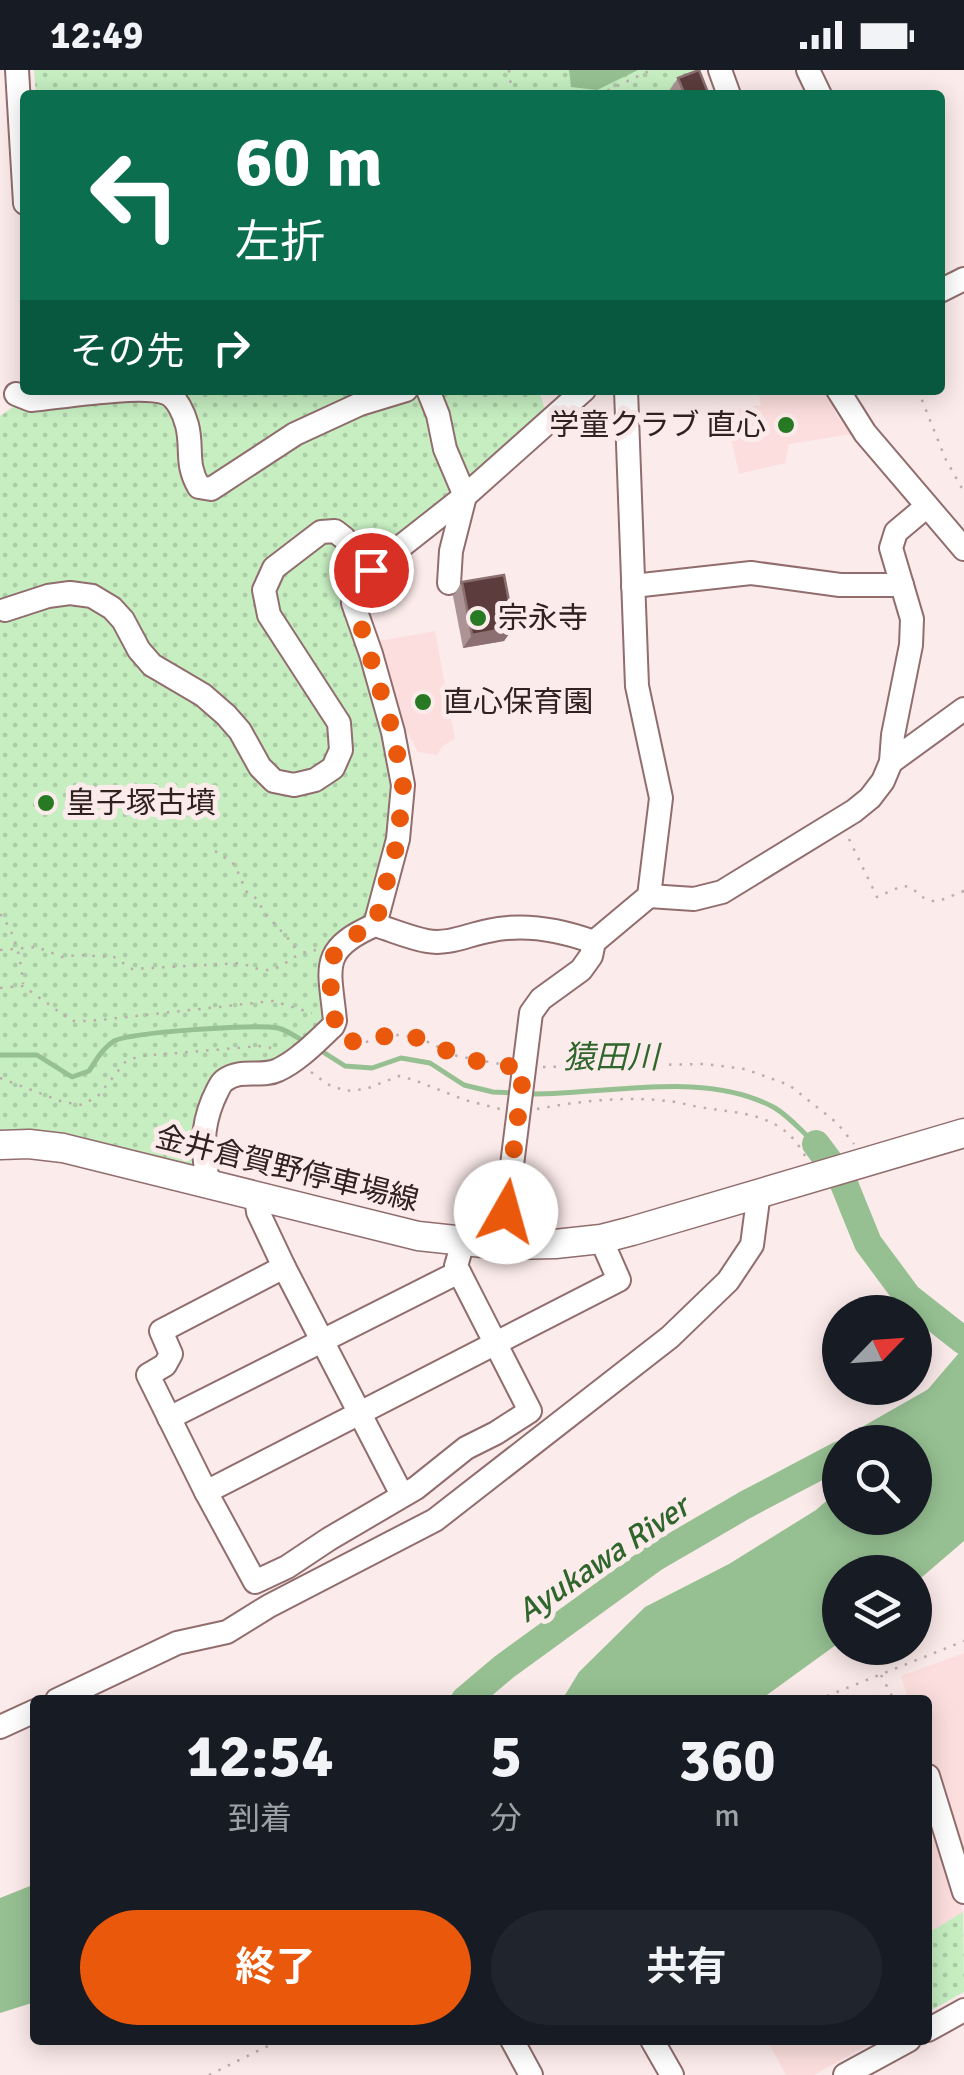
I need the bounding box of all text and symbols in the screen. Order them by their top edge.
text: 12:49 [50,12,143,59]
text: 60 m [235,119,383,205]
icon: left [70,130,200,260]
text: 左折 [235,215,325,270]
icon: right [204,320,259,375]
text: その先 [70,328,184,375]
place label: 学童クラブ 直心 [549,407,766,444]
marker: 学童クラブ 直心 [775,414,797,436]
pin [329,528,414,613]
icon: arrive [344,543,399,598]
place label: 宗永寺 [498,600,588,637]
marker: 宗永寺 [467,607,489,629]
place label: 直心保育園 [443,684,593,721]
marker: 直心保育園 [412,691,434,713]
place label: 皇子塚古墳 [66,785,216,822]
marker: 皇子塚古墳 [35,792,57,814]
water label: 猿田川 [563,1038,662,1077]
street label: 金井倉賀野停車場線 [152,1118,422,1220]
position arrow [454,1160,558,1264]
north arrow [822,1295,932,1405]
map controls [822,1295,932,1665]
button: search [822,1425,932,1535]
water label: Ayukawa River [510,1485,700,1631]
button: layers [822,1555,932,1665]
text: 12:54 [186,1720,334,1794]
text: 5 [490,1720,522,1794]
text: 360 [678,1724,776,1798]
text: m [714,1796,740,1835]
text: 到着 [228,1799,292,1838]
text: 分 [490,1799,522,1838]
button: 終了 [80,1910,471,2025]
button: 共有 [491,1910,882,2025]

